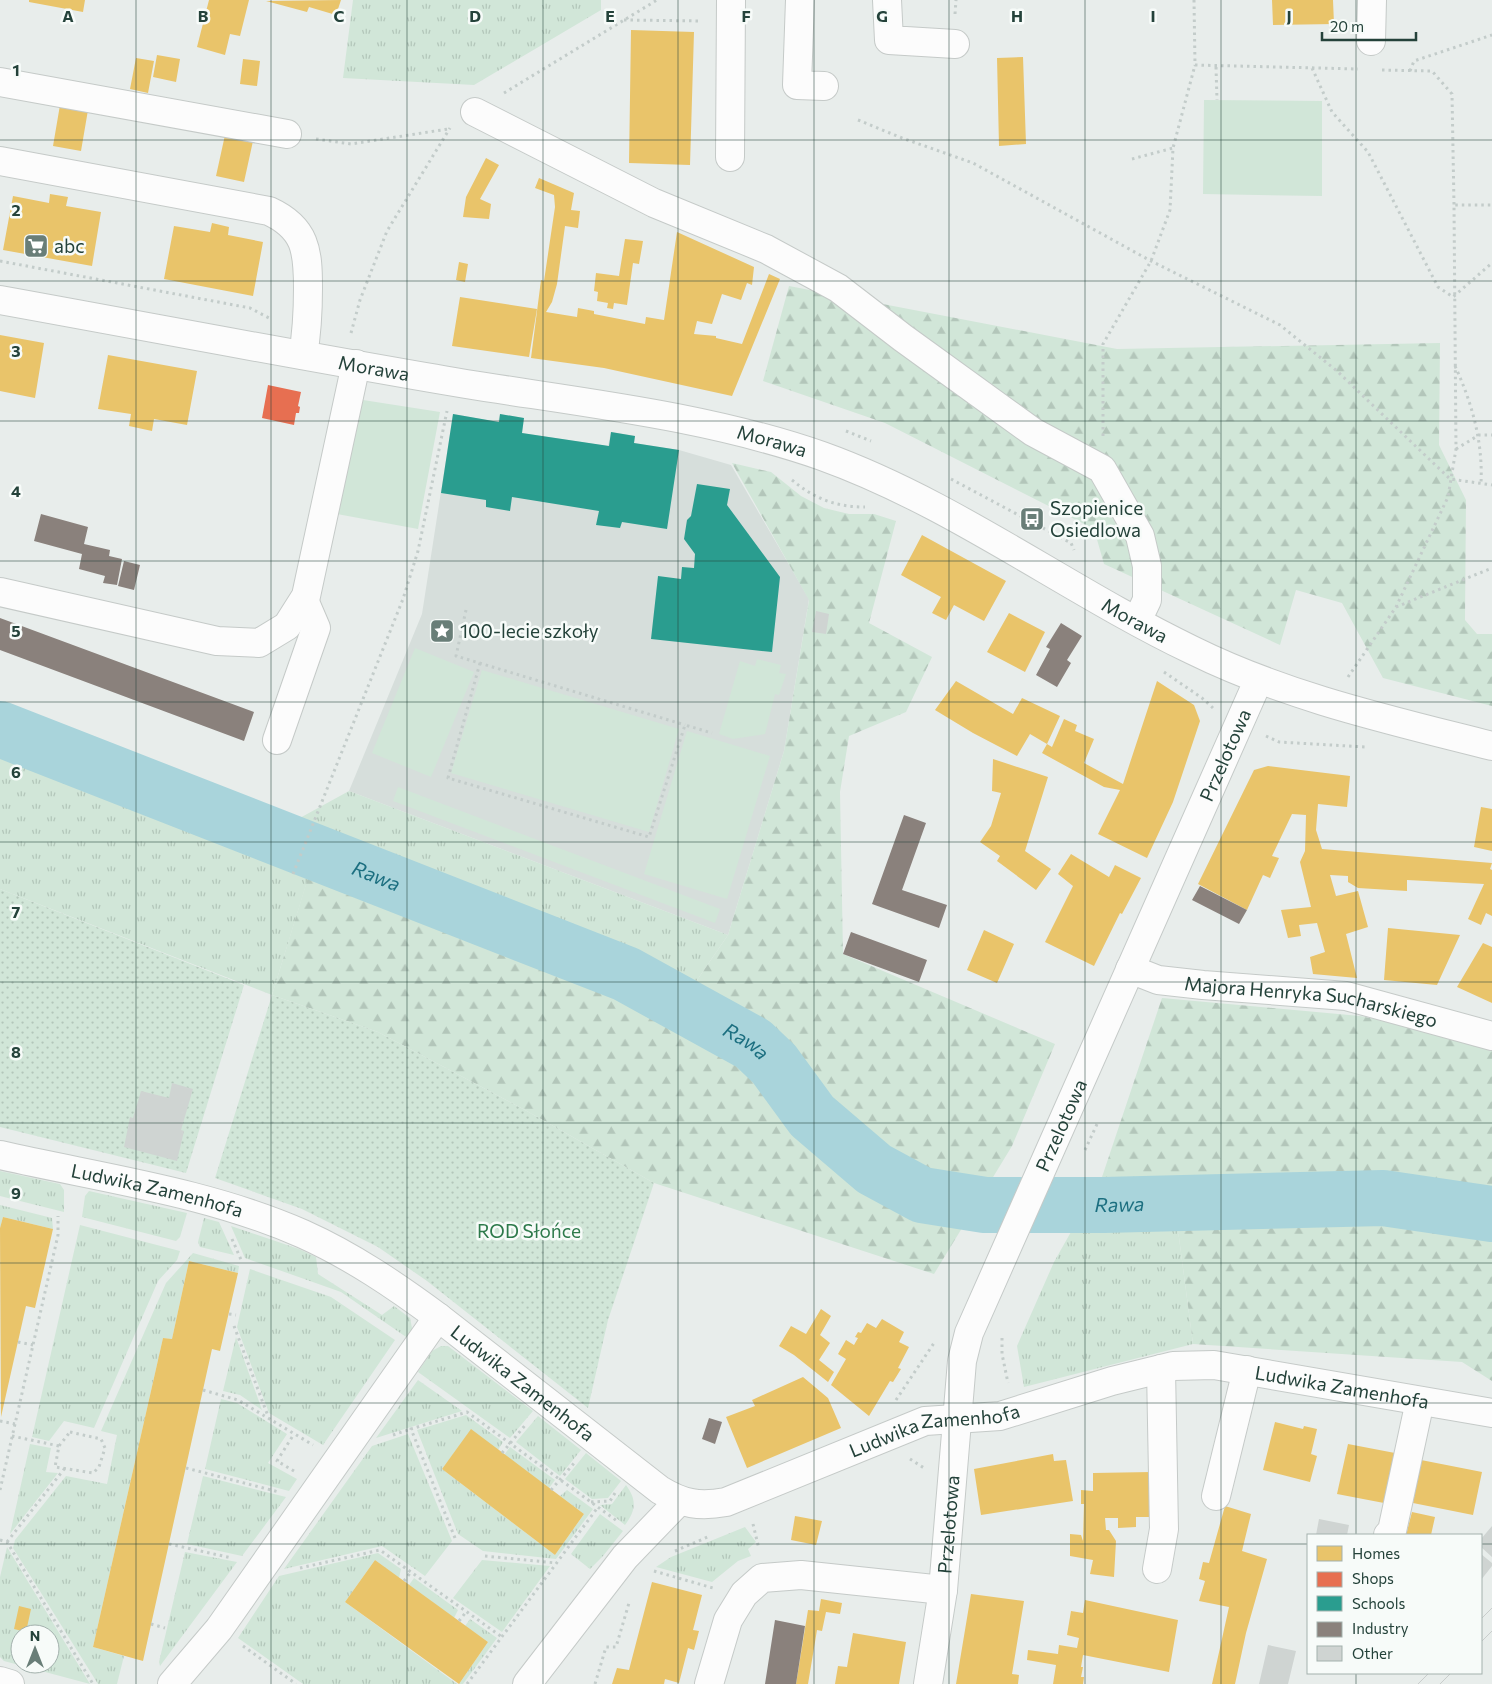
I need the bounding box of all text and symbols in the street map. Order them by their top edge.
text: A [62,6,74,25]
text: B [198,6,209,25]
text: C [334,6,345,25]
text: D [469,6,481,25]
text: E [605,6,615,25]
text: F [741,6,751,25]
text: G [876,6,888,25]
text: H [1011,6,1023,25]
text: I [1150,6,1156,25]
text: J [1286,6,1292,25]
scale bar [1322,10,1416,42]
text: 20 m [1330,17,1364,35]
text: 1 [12,60,20,79]
text: 2 [11,200,21,219]
supermarket icon: abc [23,233,49,259]
place label: abc [54,234,85,257]
text: 3 [11,341,21,360]
street label: Morawa [337,350,411,385]
street label: Morawa [735,420,810,461]
text: 4 [11,481,21,500]
place label: Szopienice Osiedlowa [1050,496,1143,541]
bus stop icon: Szopienice Osiedlowa [1019,506,1045,532]
street label: Morawa [1098,593,1172,647]
place icon: 100-lecie szkoły [429,618,455,644]
place label: 100-lecie szkoły [460,619,599,642]
text: 5 [11,621,21,640]
street label: Przelotowa [1194,705,1255,805]
text: 6 [11,762,21,781]
water label: Rawa [349,855,404,896]
text: 7 [12,902,21,921]
street label: Majora Henryka Sucharskiego [1183,971,1440,1032]
water label: Rawa [720,1017,775,1064]
text: 8 [11,1042,21,1061]
street label: Przelotowa [1030,1075,1091,1175]
street label: Ludwika Zamenhofa [69,1158,246,1222]
text: 9 [11,1183,21,1202]
water label: Rawa [1095,1191,1145,1216]
park label: ROD Słońce [477,1219,581,1242]
street label: Ludwika Zamenhofa [447,1320,600,1446]
street label: Ludwika Zamenhofa [1253,1360,1431,1413]
street label: Ludwika Zamenhofa [846,1399,1022,1462]
street label: Przelotowa [932,1474,963,1574]
legend [1307,1534,1482,1674]
text: Homes [1352,1544,1400,1562]
text: Shops [1352,1569,1394,1587]
text: Schools [1352,1594,1406,1612]
text: Industry [1352,1619,1409,1637]
north arrow [10,1624,60,1674]
text: N [30,1627,40,1644]
text: Other [1352,1644,1393,1662]

